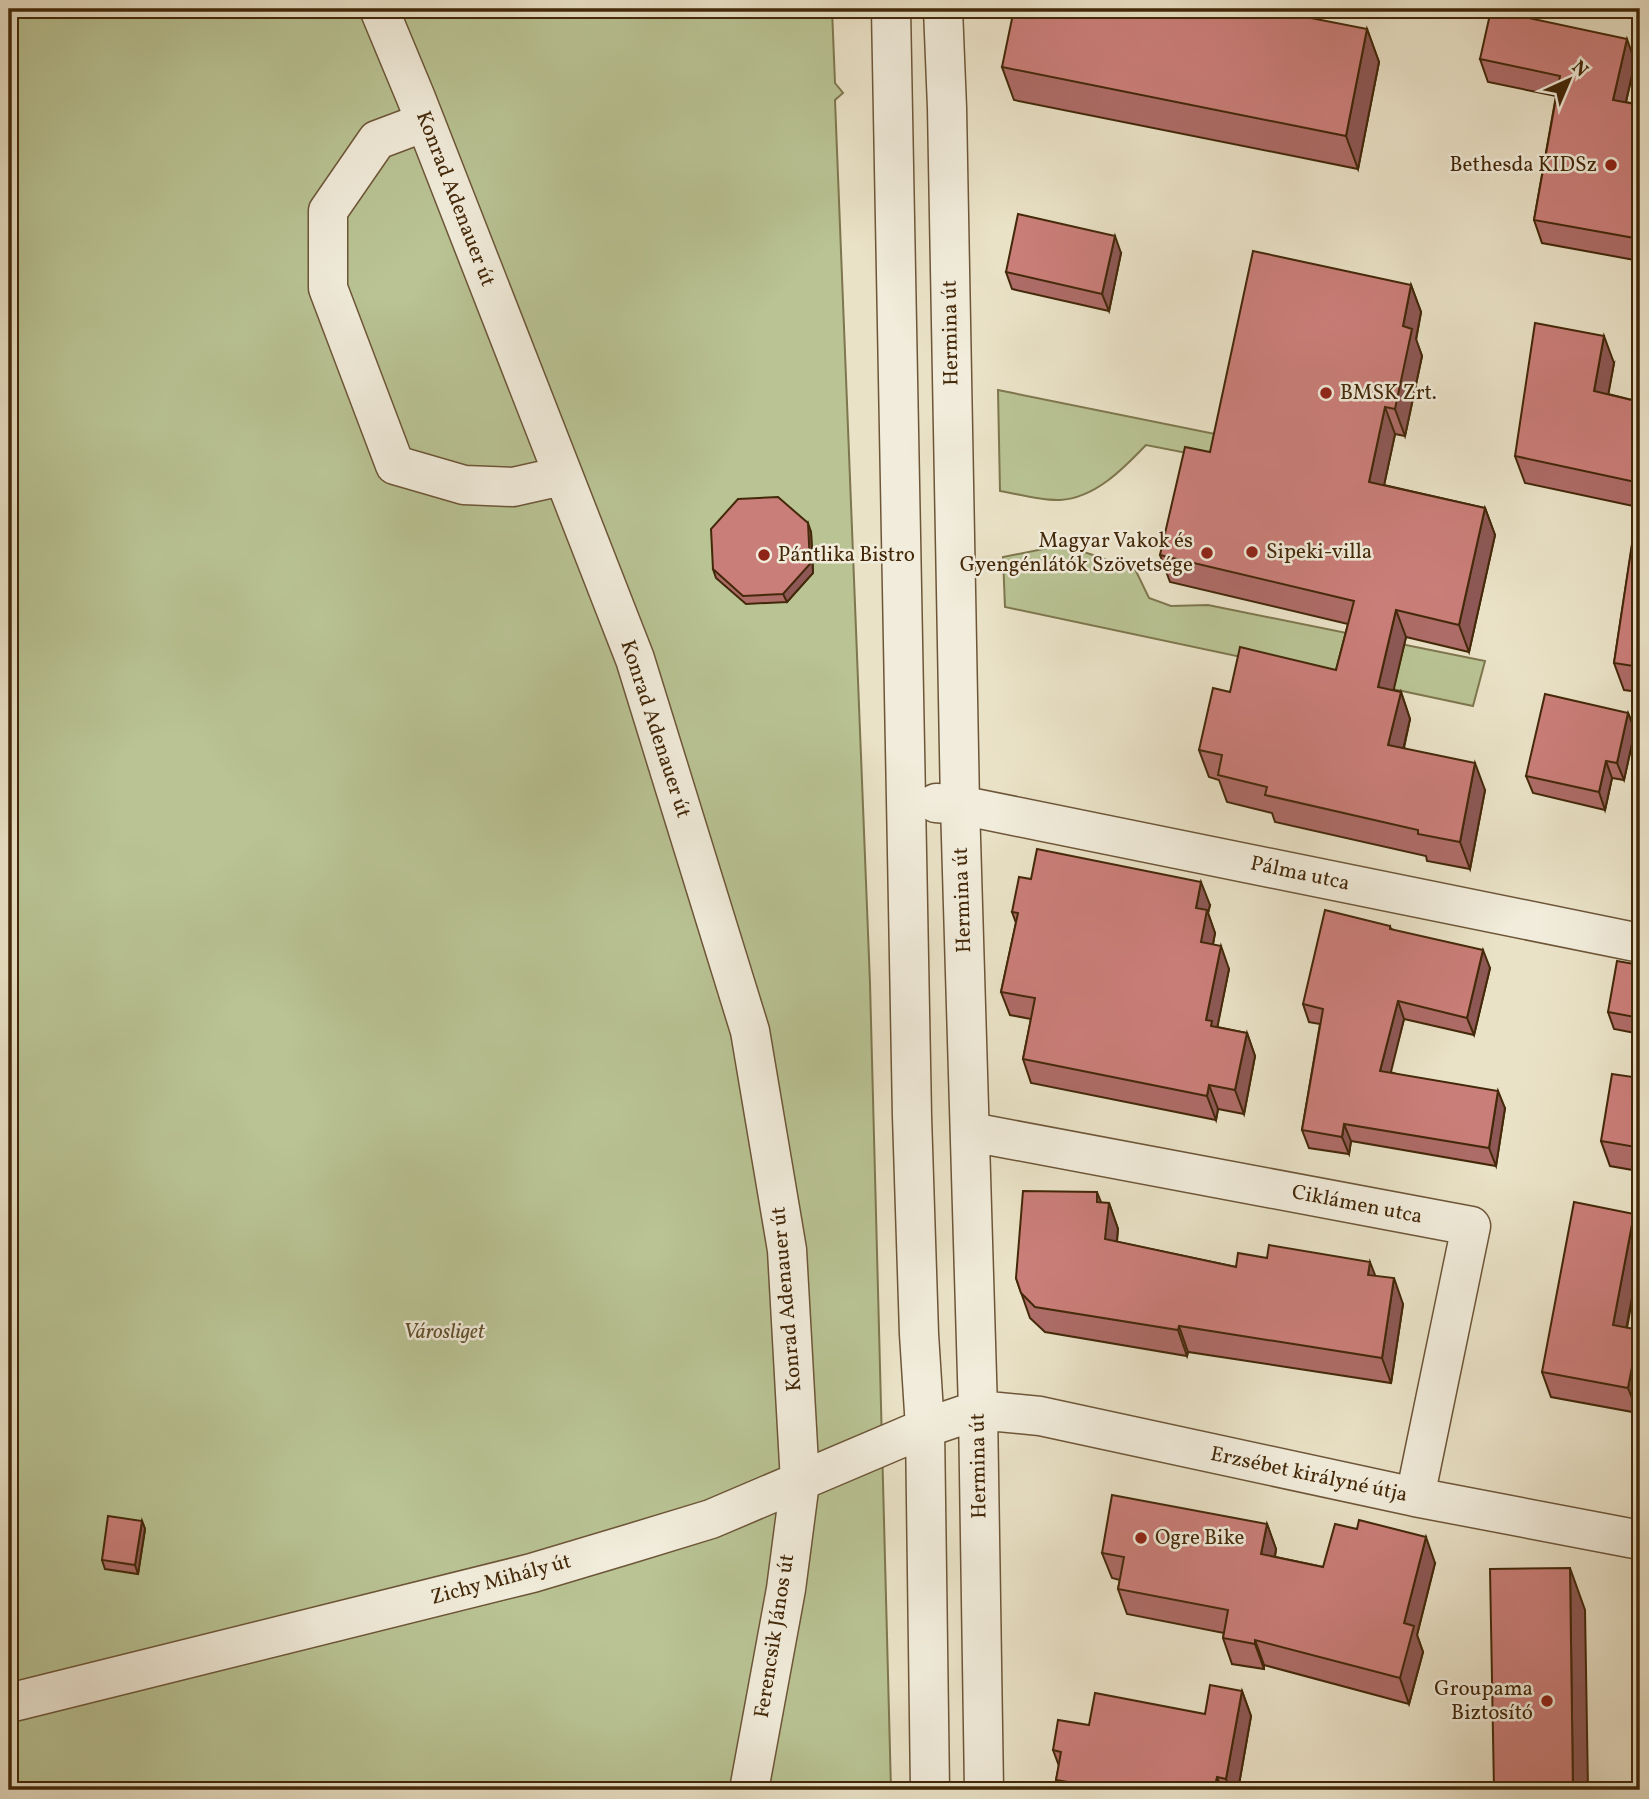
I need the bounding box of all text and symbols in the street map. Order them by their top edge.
north arrow [1534,46,1604,116]
text: N [1565,55,1594,83]
street label: Konrad Adenauer út [408,107,502,291]
place label: Bethesda KIDSz [1450,151,1597,180]
marker: Bethesda KIDSz [1603,157,1619,173]
street label: Hermina út [936,280,966,386]
place label: BMSK Zrt. [1340,379,1437,408]
marker: BMSK Zrt. [1318,385,1334,401]
place label: Magyar Vakok és Gyengénlátók Szövetsége [960,527,1193,580]
place label: Sipeki-villa [1266,538,1372,567]
place label: Pántlika Bistro [778,541,915,570]
marker: Sipeki-villa [1244,544,1260,560]
marker: Magyar Vakok és Gyengénlátók Szövetsége [1199,545,1215,561]
marker: Pántlika Bistro [756,547,772,563]
street label: Konrad Adenauer út [613,636,697,822]
street label: Hermina út [947,847,979,953]
street label: Pálma utca [1248,849,1352,899]
street label: Ciklámen utca [1289,1178,1425,1232]
street label: Konrad Adenauer út [764,1205,810,1393]
park label: Városliget [404,1318,486,1347]
street label: Hermina út [964,1413,994,1519]
street label: Erzsébet királyné útja [1208,1440,1410,1510]
place label: Ogre Bike [1155,1524,1245,1553]
marker: Ogre Bike [1133,1530,1149,1546]
street label: Zichy Mihály út [428,1547,574,1613]
street label: Ferencsik János út [748,1552,802,1720]
place label: Groupama Biztosító [1434,1675,1533,1728]
marker: Groupama Biztosító [1539,1693,1555,1709]

